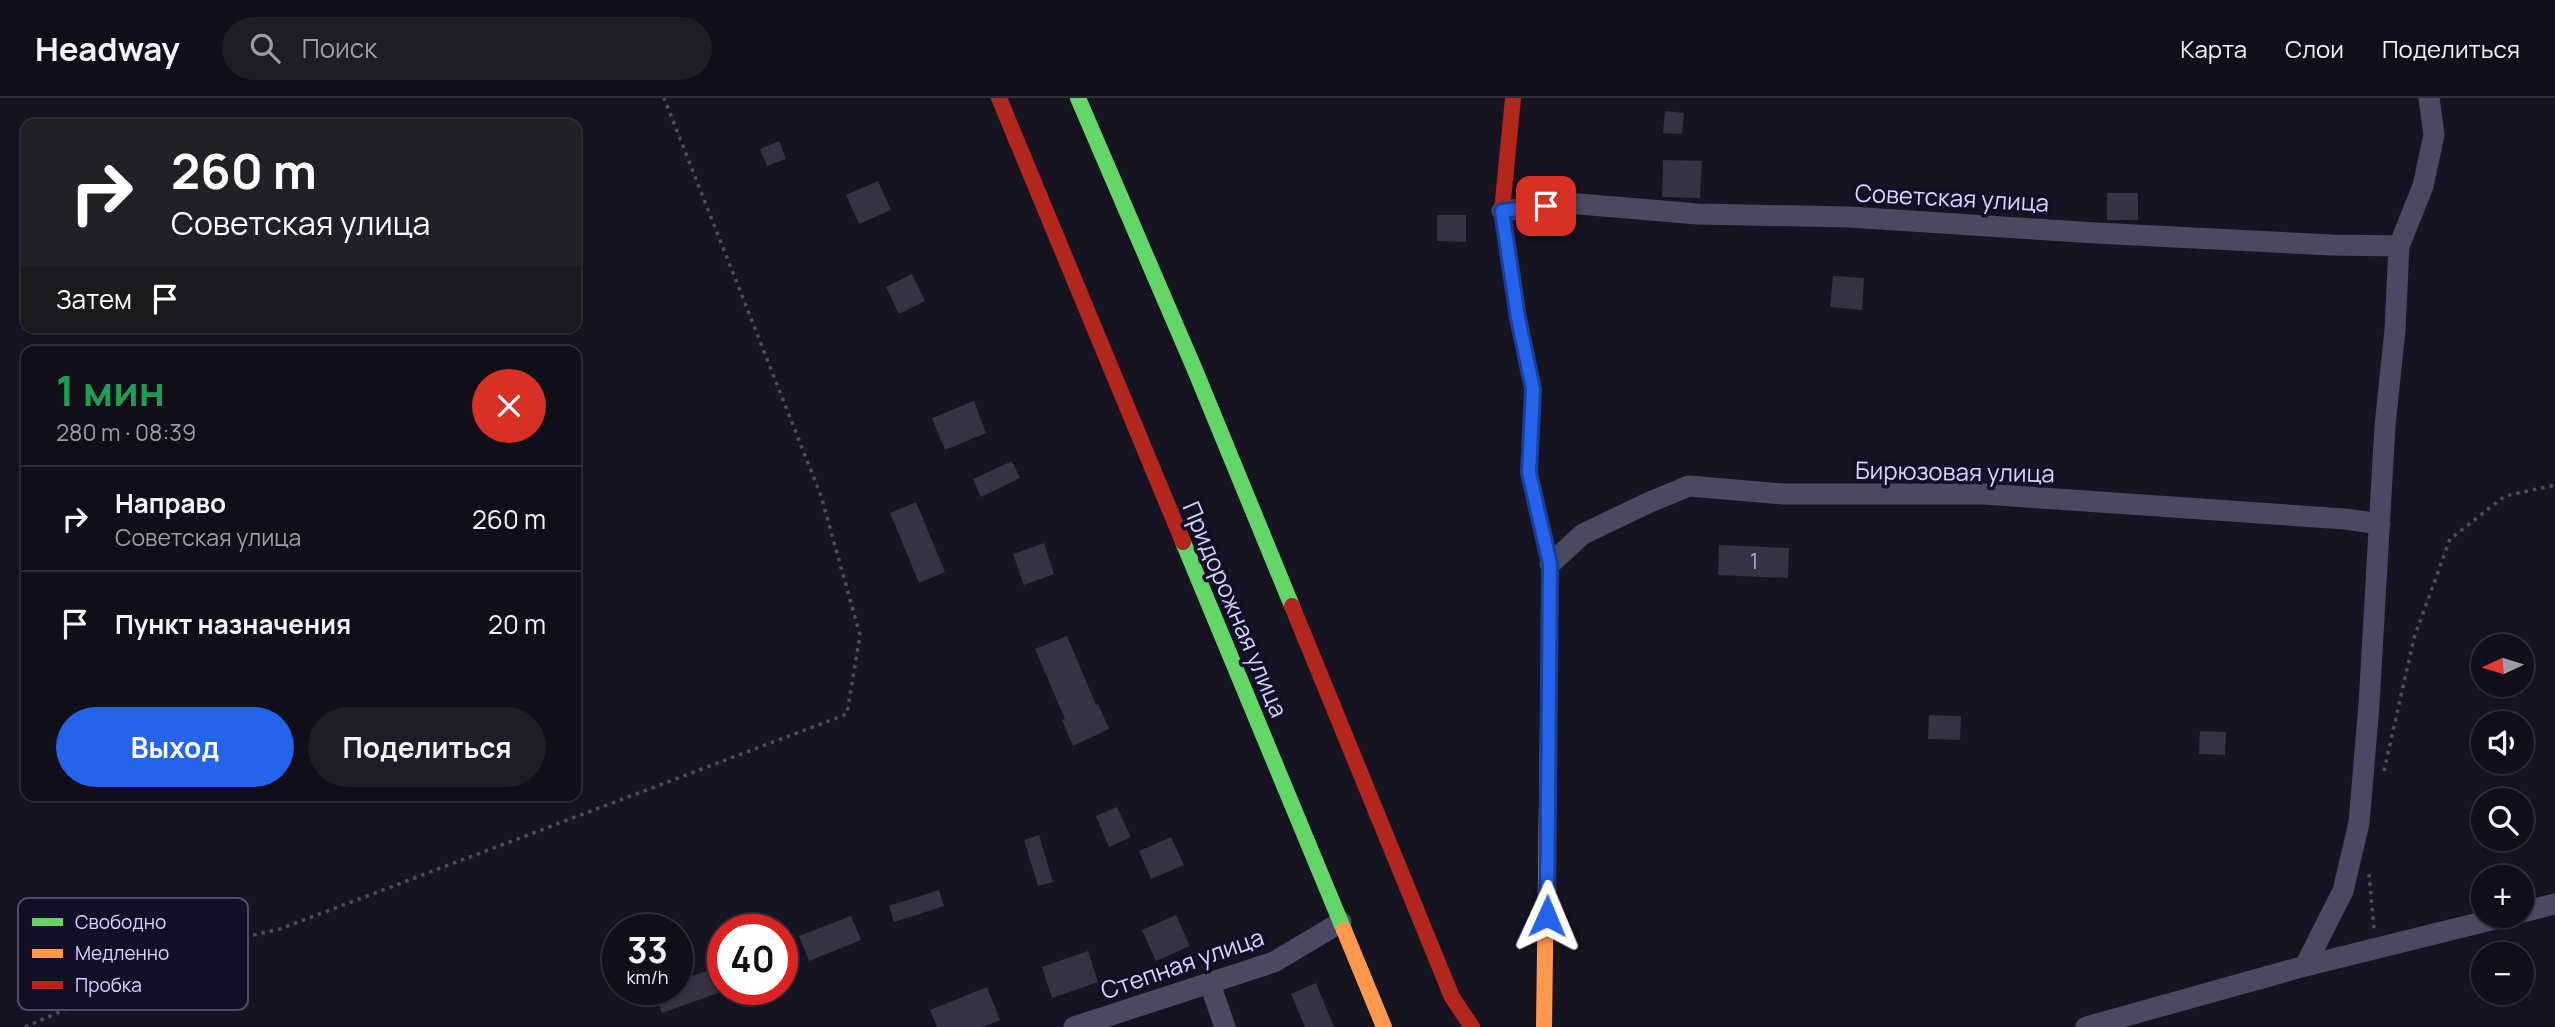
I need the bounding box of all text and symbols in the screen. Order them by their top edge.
search box [222,17,712,80]
text: Headway [35,26,180,71]
icon: search [246,29,284,67]
text: Поиск [302,30,377,66]
text: Карта [2180,32,2247,65]
text: Слои [2285,32,2344,65]
text: Поделиться [2382,32,2520,65]
text: 260 m [171,137,317,204]
icon: right [56,147,147,238]
street label: Советская улица [1854,175,2050,219]
pin [1516,176,1576,236]
icon: arrive [1527,187,1565,225]
text: Советская улица [171,201,430,245]
icon: arrive [146,280,184,318]
text: Затем [56,281,132,317]
text: 1 мин [56,361,165,419]
button: close [472,369,546,443]
text: 280 m · 08:39 [56,416,196,448]
street label: Бирюзовая улица [1855,453,2055,489]
text: Направо [115,485,226,521]
street label: Придорожная улица [1176,496,1296,722]
icon: right [56,500,94,538]
text: 260 m [472,501,546,537]
text: Советская улица [115,521,301,553]
house number: 1 [1750,547,1758,575]
icon: arrive [56,605,94,643]
text: Пункт назначения [115,606,351,642]
text: 20 m [488,606,546,642]
north arrow [2471,634,2534,696]
map controls [2471,634,2534,1005]
button: Выход [56,707,294,787]
button: Поделиться [308,707,546,787]
button: sound [2471,711,2534,774]
button: search [2471,788,2534,851]
button: + [2471,865,2534,928]
position arrow [1510,879,1584,953]
legend [18,898,248,1010]
text: Свободно [75,909,166,935]
speed limit sign: 40 [707,914,798,1005]
street label: Степная улица [1096,920,1268,1006]
text: 33 [627,926,668,974]
text: Медленно [75,940,169,966]
button: − [2471,942,2534,1005]
text: km/h [627,965,668,989]
text: Пробка [75,972,142,998]

